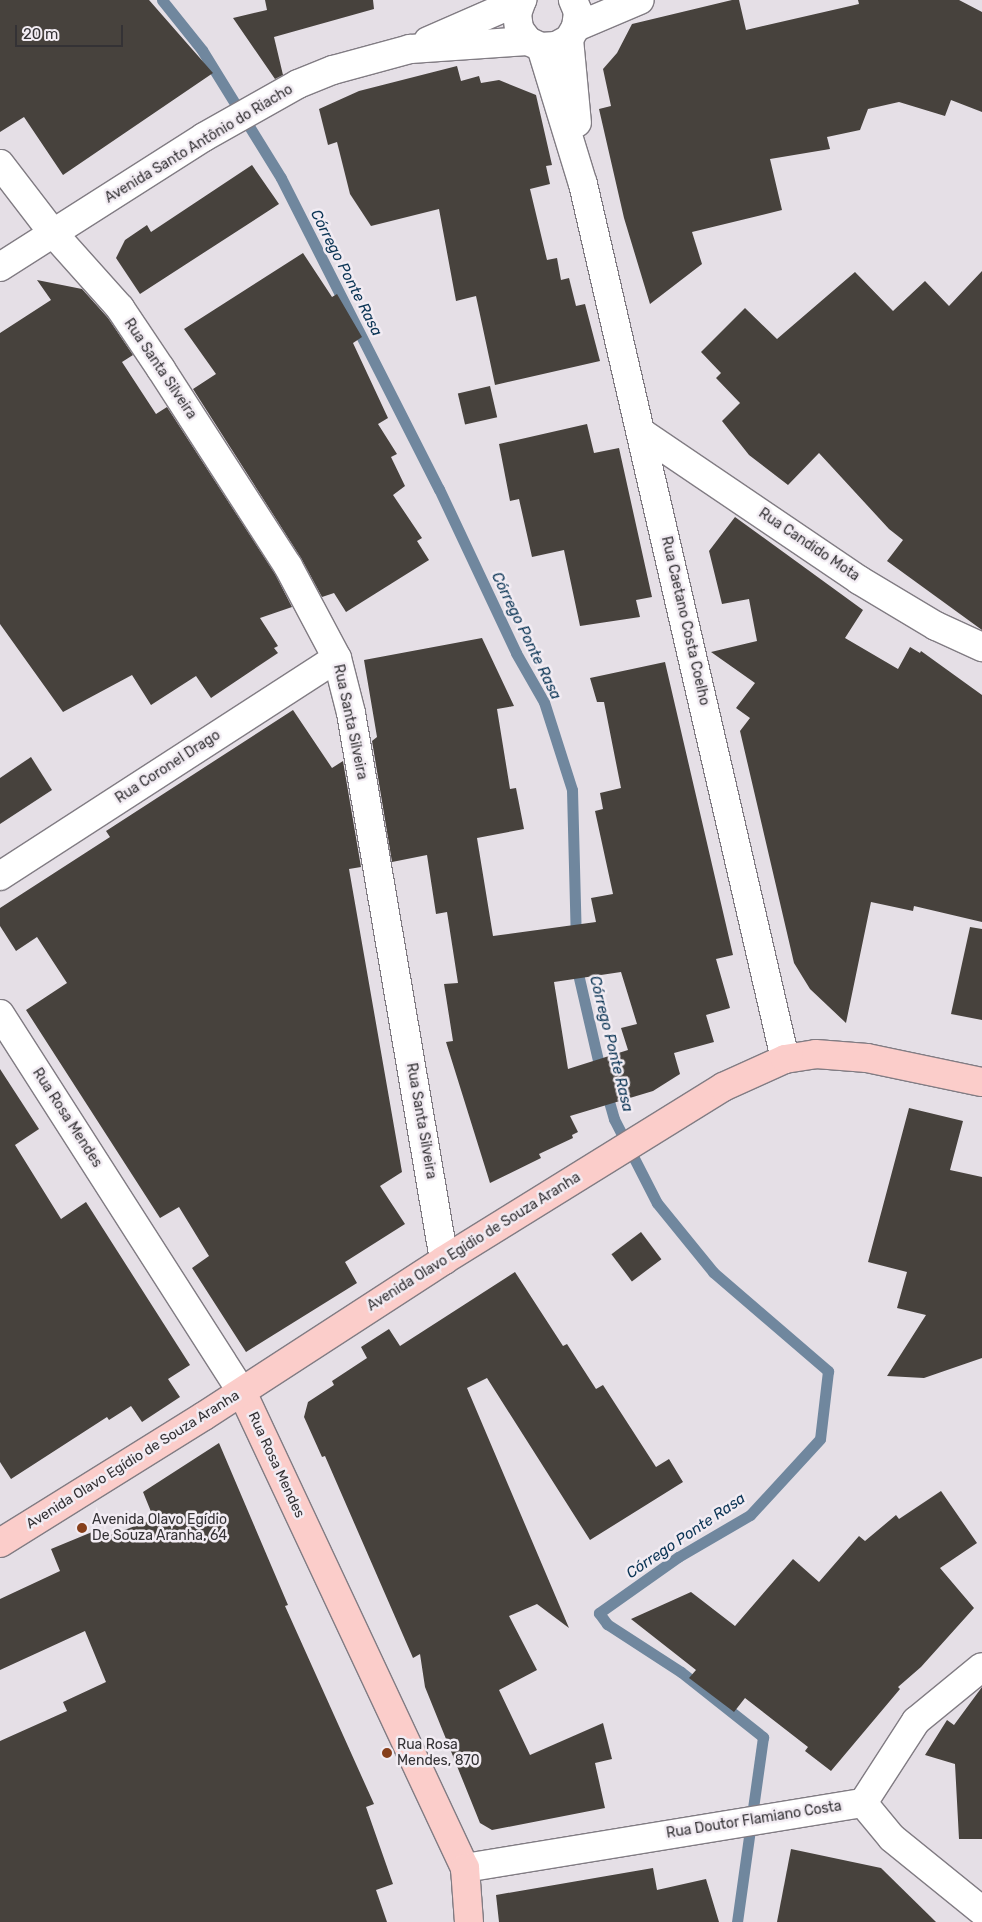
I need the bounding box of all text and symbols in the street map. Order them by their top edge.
scale bar [18,15,125,47]
text: 20 m [23,25,58,43]
street label: Avenida Santo Antônio do Riacho [102,81,296,207]
water label: Córrego Ponte Rasa [306,207,386,339]
street label: Rua Santa Silveira [120,316,200,422]
street label: Rua Candido Mota [755,505,863,585]
street label: Rua Caetano Costa Coelho [657,535,713,707]
water label: Córrego Ponte Rasa [487,569,565,703]
street label: Rua Santa Silveira [330,663,370,781]
street label: Rua Coronel Drago [112,727,224,807]
water label: Córrego Ponte Rasa [585,974,637,1114]
street label: Rua Santa Silveira [403,1062,439,1180]
street label: Rua Rosa Mendes [29,1065,105,1171]
street label: Avenida Olavo Egídio de Souza Aranha [364,1169,584,1315]
street label: Avenida Olavo Egídio de Souza Aranha [23,1387,243,1533]
street label: Rua Rosa Mendes [244,1409,308,1521]
water label: Córrego Ponte Rasa [623,1489,749,1583]
place label: Avenida Olavo Egídio De Souza Aranha, 64 [92,1512,227,1544]
marker: Avenida Olavo Egídio De Souza Aranha, 64 [76,1522,88,1534]
place label: Rua Rosa Mendes, 870 [397,1737,480,1770]
marker: Rua Rosa Mendes, 870 [381,1747,393,1759]
street label: Rua Doutor Flamiano Costa [665,1798,843,1842]

